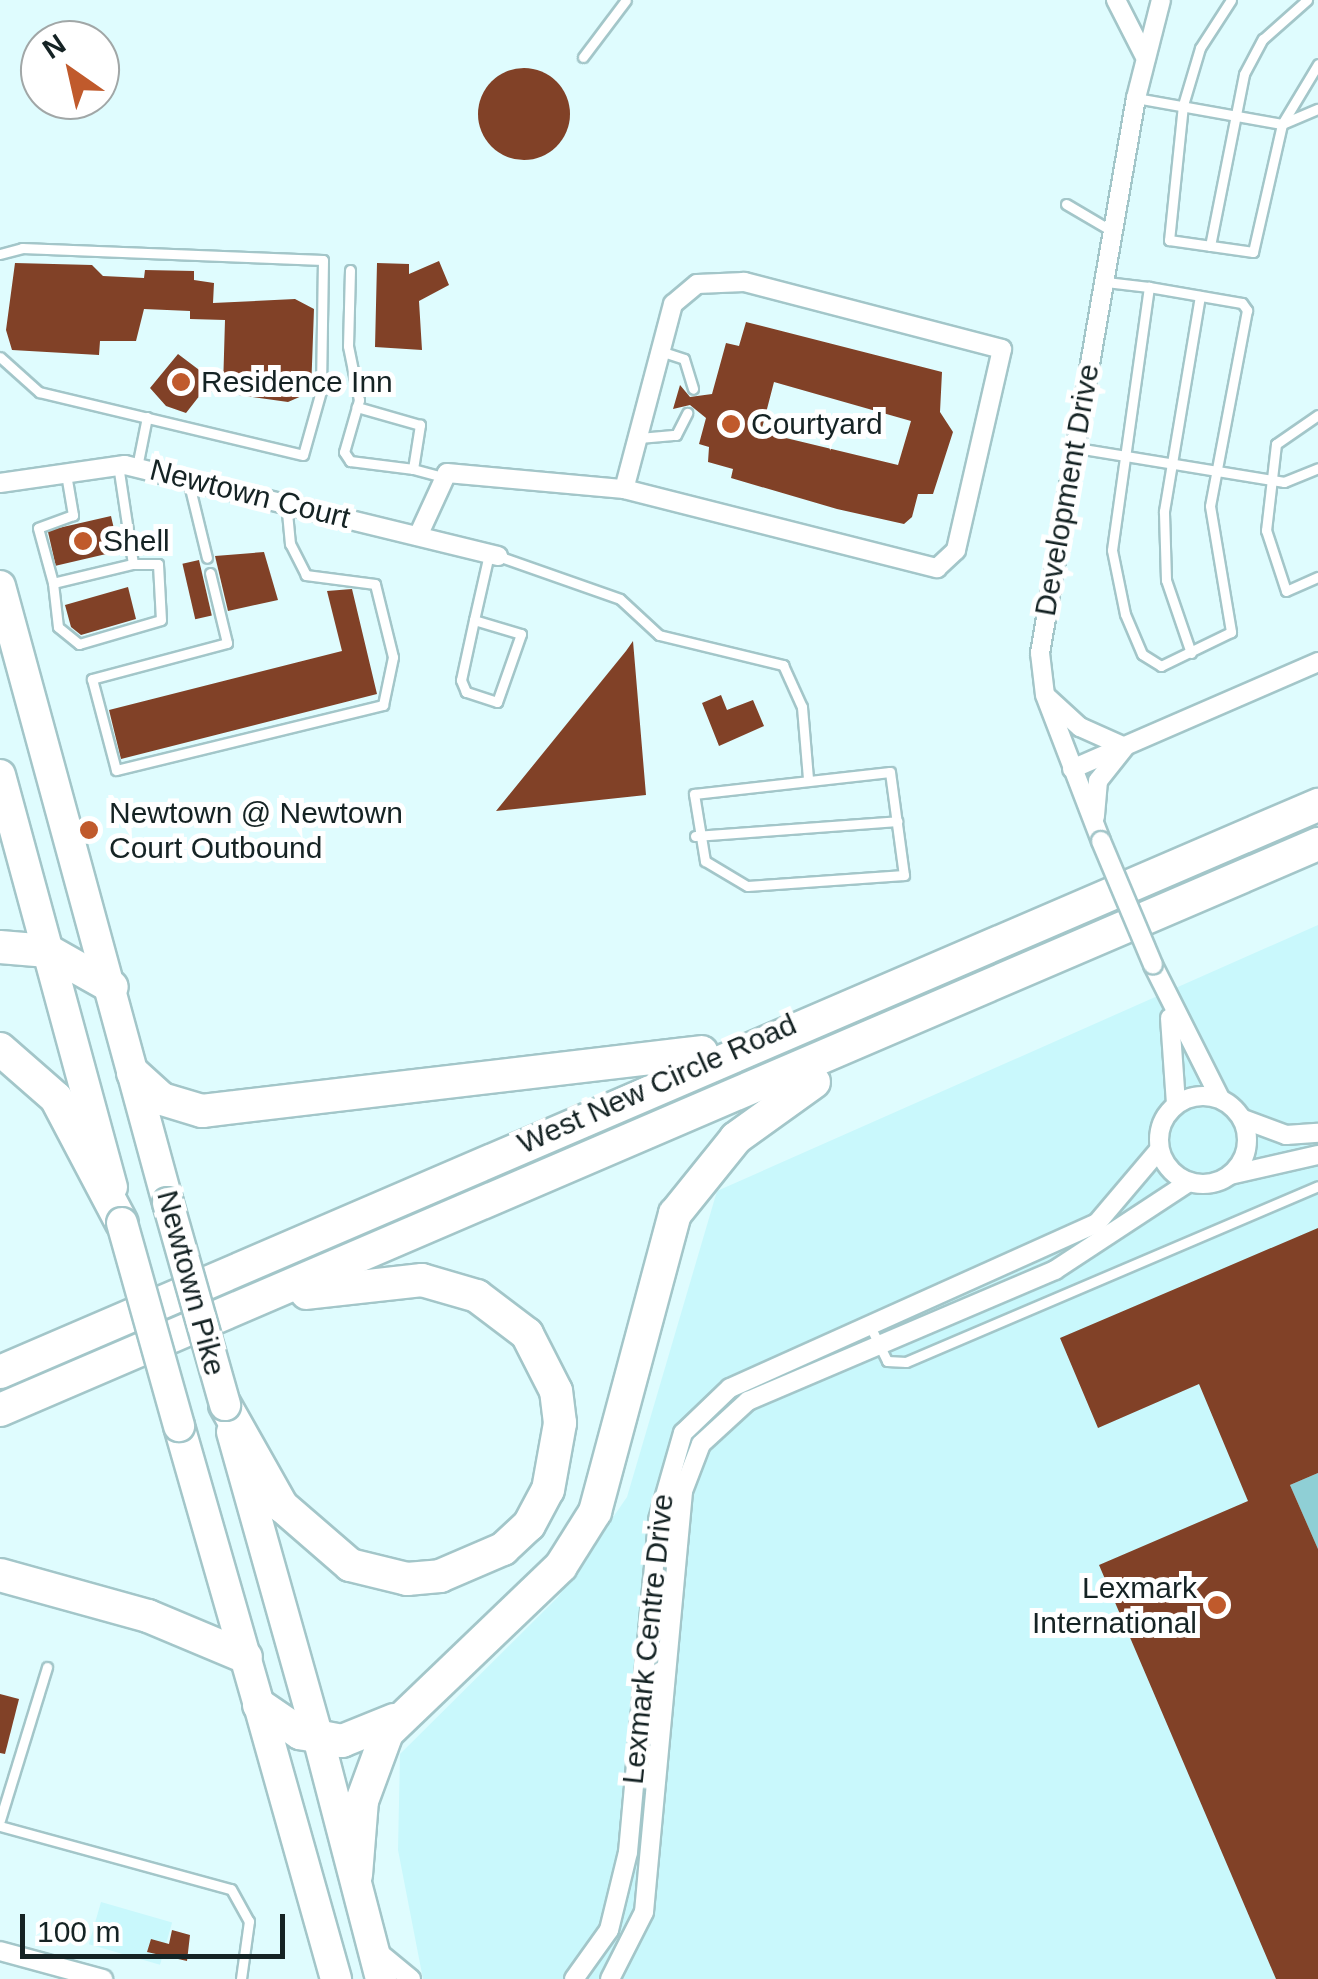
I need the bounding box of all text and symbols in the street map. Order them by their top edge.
north arrow [20,20,120,120]
text: N [37,28,71,65]
street label: Development Drive [1027,361,1107,619]
place label: Residence Inn [201,364,393,400]
marker: Residence Inn [170,371,192,393]
place label: Courtyard [751,406,883,442]
marker: Courtyard [720,413,742,435]
street label: Newtown Court [146,452,354,536]
place label: Shell [103,523,170,559]
marker: Shell [72,530,94,552]
place label: Newtown @ Newtown Court Outbound [109,795,403,866]
marker: Newtown @ Newtown Court Outbound [78,819,100,841]
street label: West New Circle Road [512,1006,802,1162]
street label: Newtown Pike [149,1187,233,1379]
street label: Lexmark Centre Drive [615,1492,681,1786]
place label: Lexmark International [1032,1570,1197,1640]
marker: Lexmark International [1206,1594,1228,1616]
scale bar [25,1894,290,1956]
text: 100 m [37,1915,120,1948]

